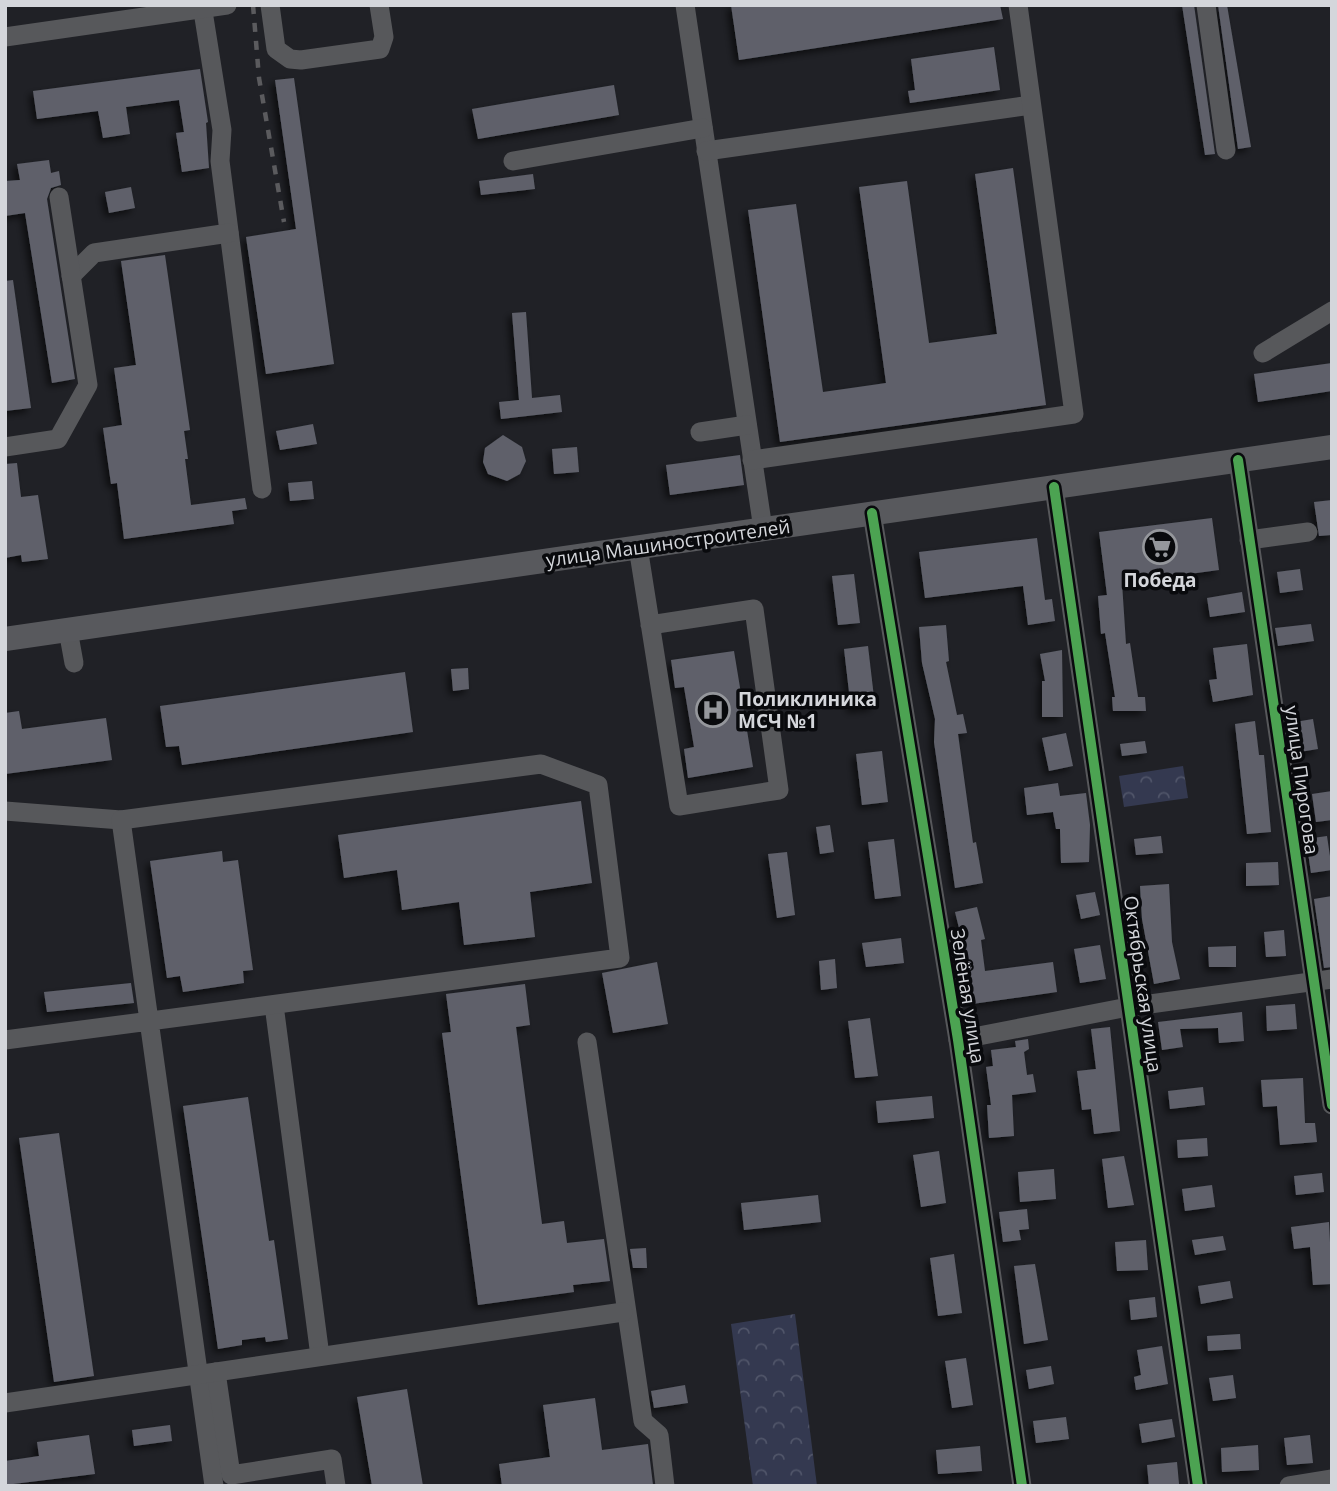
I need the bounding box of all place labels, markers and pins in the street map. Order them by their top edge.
supermarket icon: Победа [1141,528,1179,566]
place label: Победа [1123,567,1197,593]
place label: Поликлиника МСЧ №1 [738,686,877,734]
hospital icon: Поликлиника МСЧ №1 [694,691,732,729]

